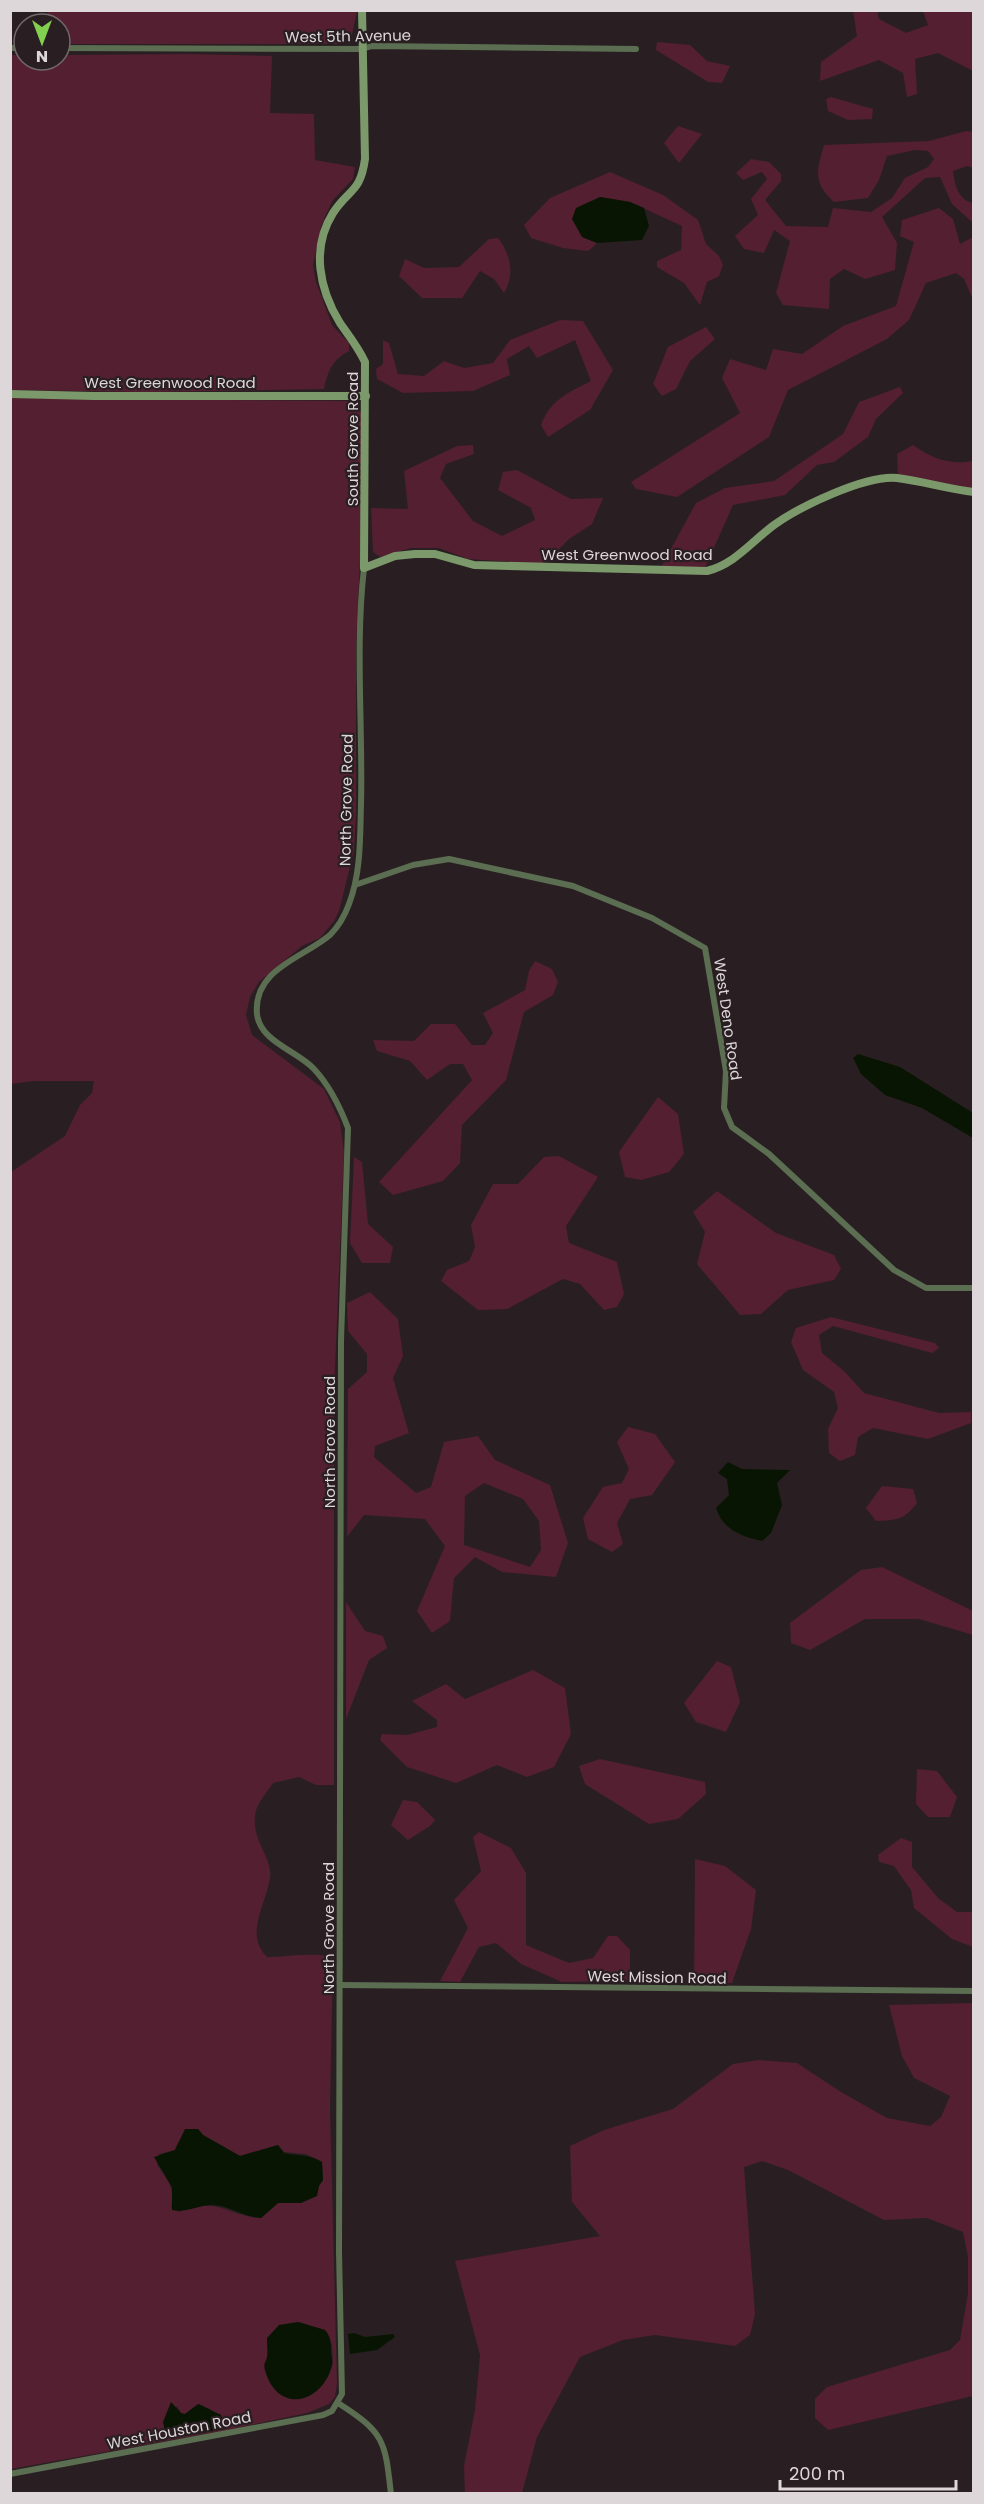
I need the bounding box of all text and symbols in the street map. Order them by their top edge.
north arrow [12,12,72,72]
street label: West 5th Avenue [285,24,411,48]
text: N [36,45,48,68]
street label: West Greenwood Road [84,372,256,393]
street label: South Grove Road [342,372,363,506]
street label: West Greenwood Road [541,544,713,565]
street label: North Grove Road [334,734,358,866]
street label: West Deno Road [709,956,747,1082]
street label: North Grove Road [319,1376,340,1508]
street label: North Grove Road [318,1862,339,1994]
street label: West Mission Road [587,1965,727,1989]
street label: West Houston Road [105,2406,253,2454]
scale bar [780,2453,956,2491]
text: 200 m [789,2461,845,2486]

